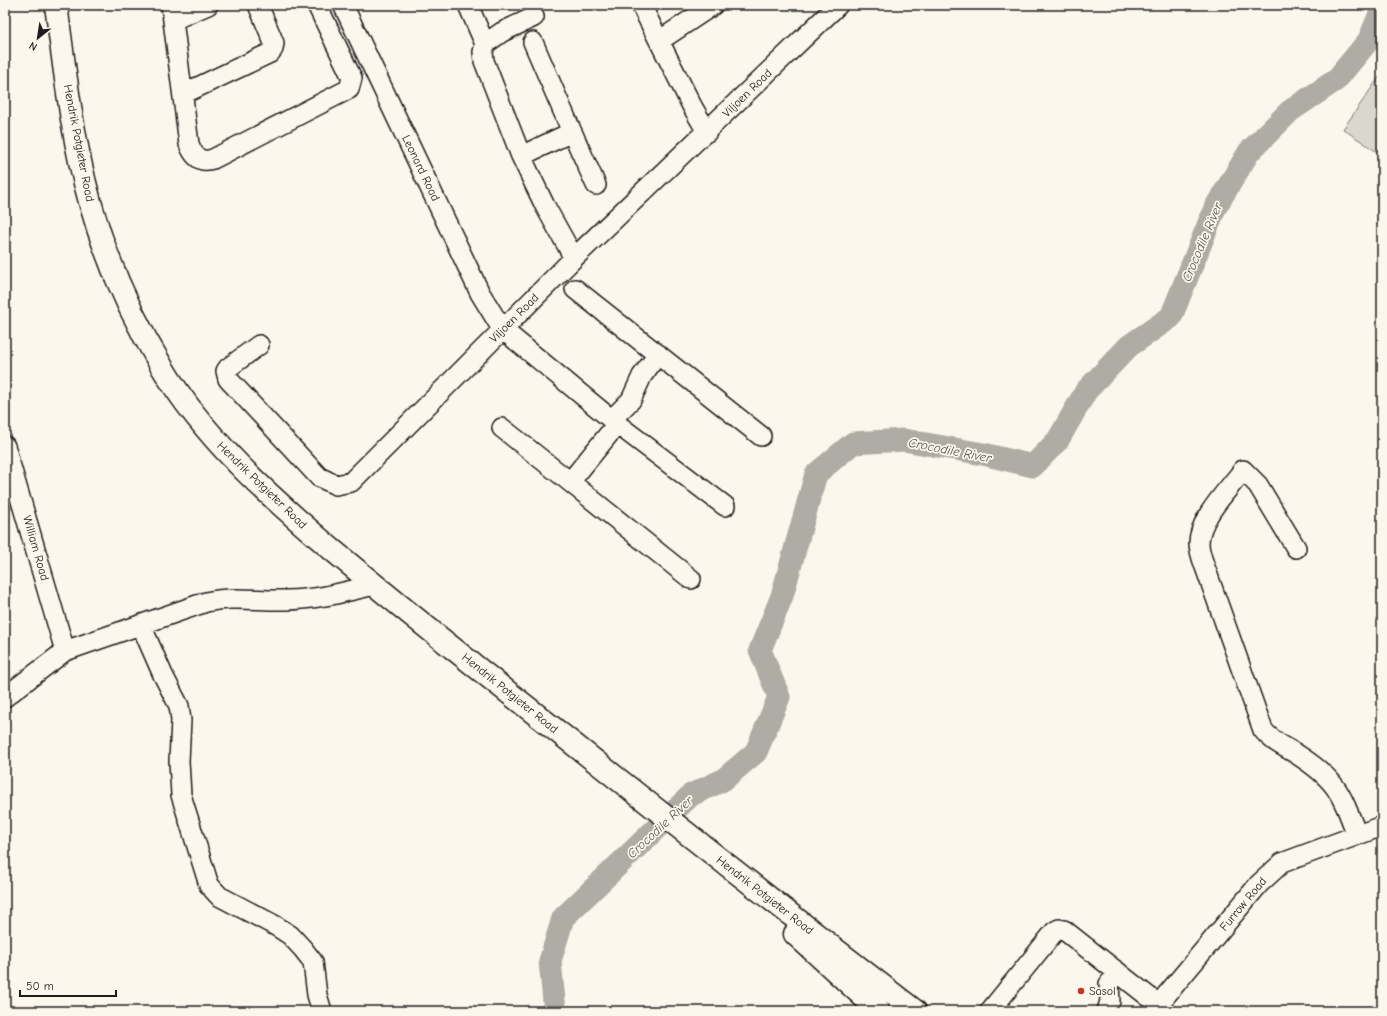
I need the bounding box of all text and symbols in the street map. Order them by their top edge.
north arrow [18,18,58,58]
text: N [27,39,40,54]
street label: Viljoen Road [719,66,775,120]
street label: Hendrik Potgieter Road [61,83,97,203]
street label: Leonard Road [399,133,443,203]
water label: Crocodile River [1179,200,1226,284]
street label: Viljoen Road [487,291,541,345]
water label: Crocodile River [907,435,994,466]
street label: Hendrik Potgieter Road [214,438,310,532]
street label: William Road [20,514,52,582]
street label: Hendrik Potgieter Road [459,650,561,736]
water label: Crocodile River [624,792,697,861]
street label: Hendrik Potgieter Road [714,853,816,937]
street label: Furrow Road [1217,874,1269,934]
scale bar [20,972,116,998]
text: 50 m [26,979,54,993]
place label: Sasol [1089,984,1116,998]
marker: Sasol [1076,986,1086,996]

